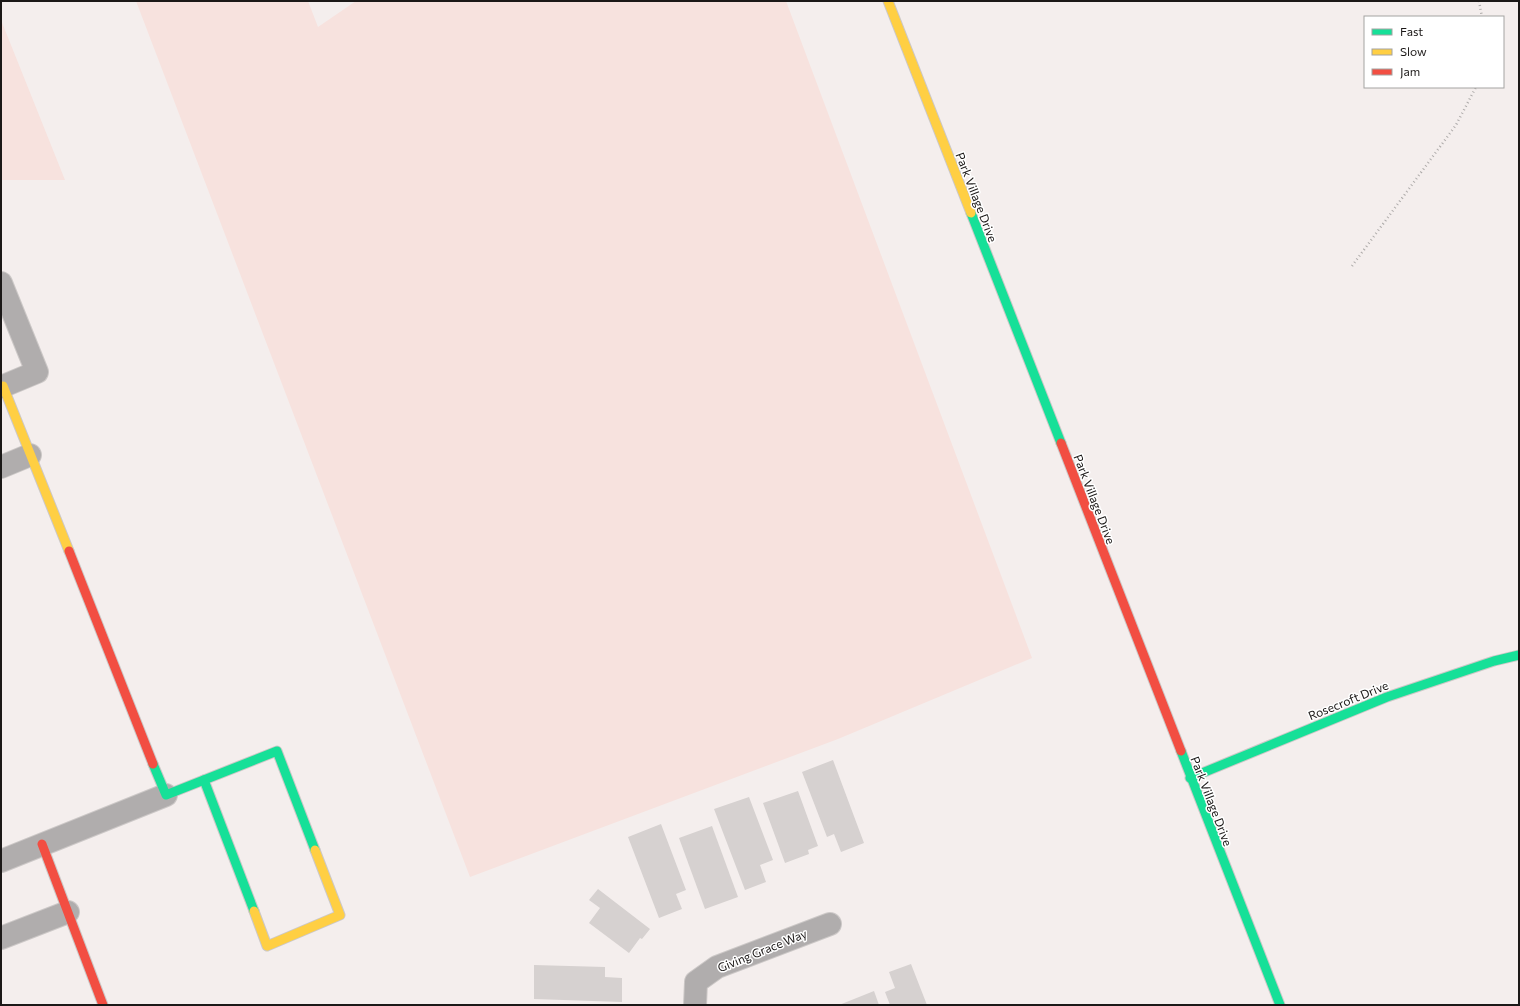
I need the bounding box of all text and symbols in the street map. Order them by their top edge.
legend [1364,16,1504,88]
text: Fast [1400,24,1423,38]
text: Slow [1400,44,1427,58]
text: Jam [1400,64,1420,79]
street label: Park Village Drive [953,150,1001,244]
street label: Park Village Drive [1071,452,1119,546]
street label: Rosecroft Drive [1306,678,1390,722]
street label: Park Village Drive [1188,754,1236,848]
street label: Giving Grace Way [715,926,809,974]

